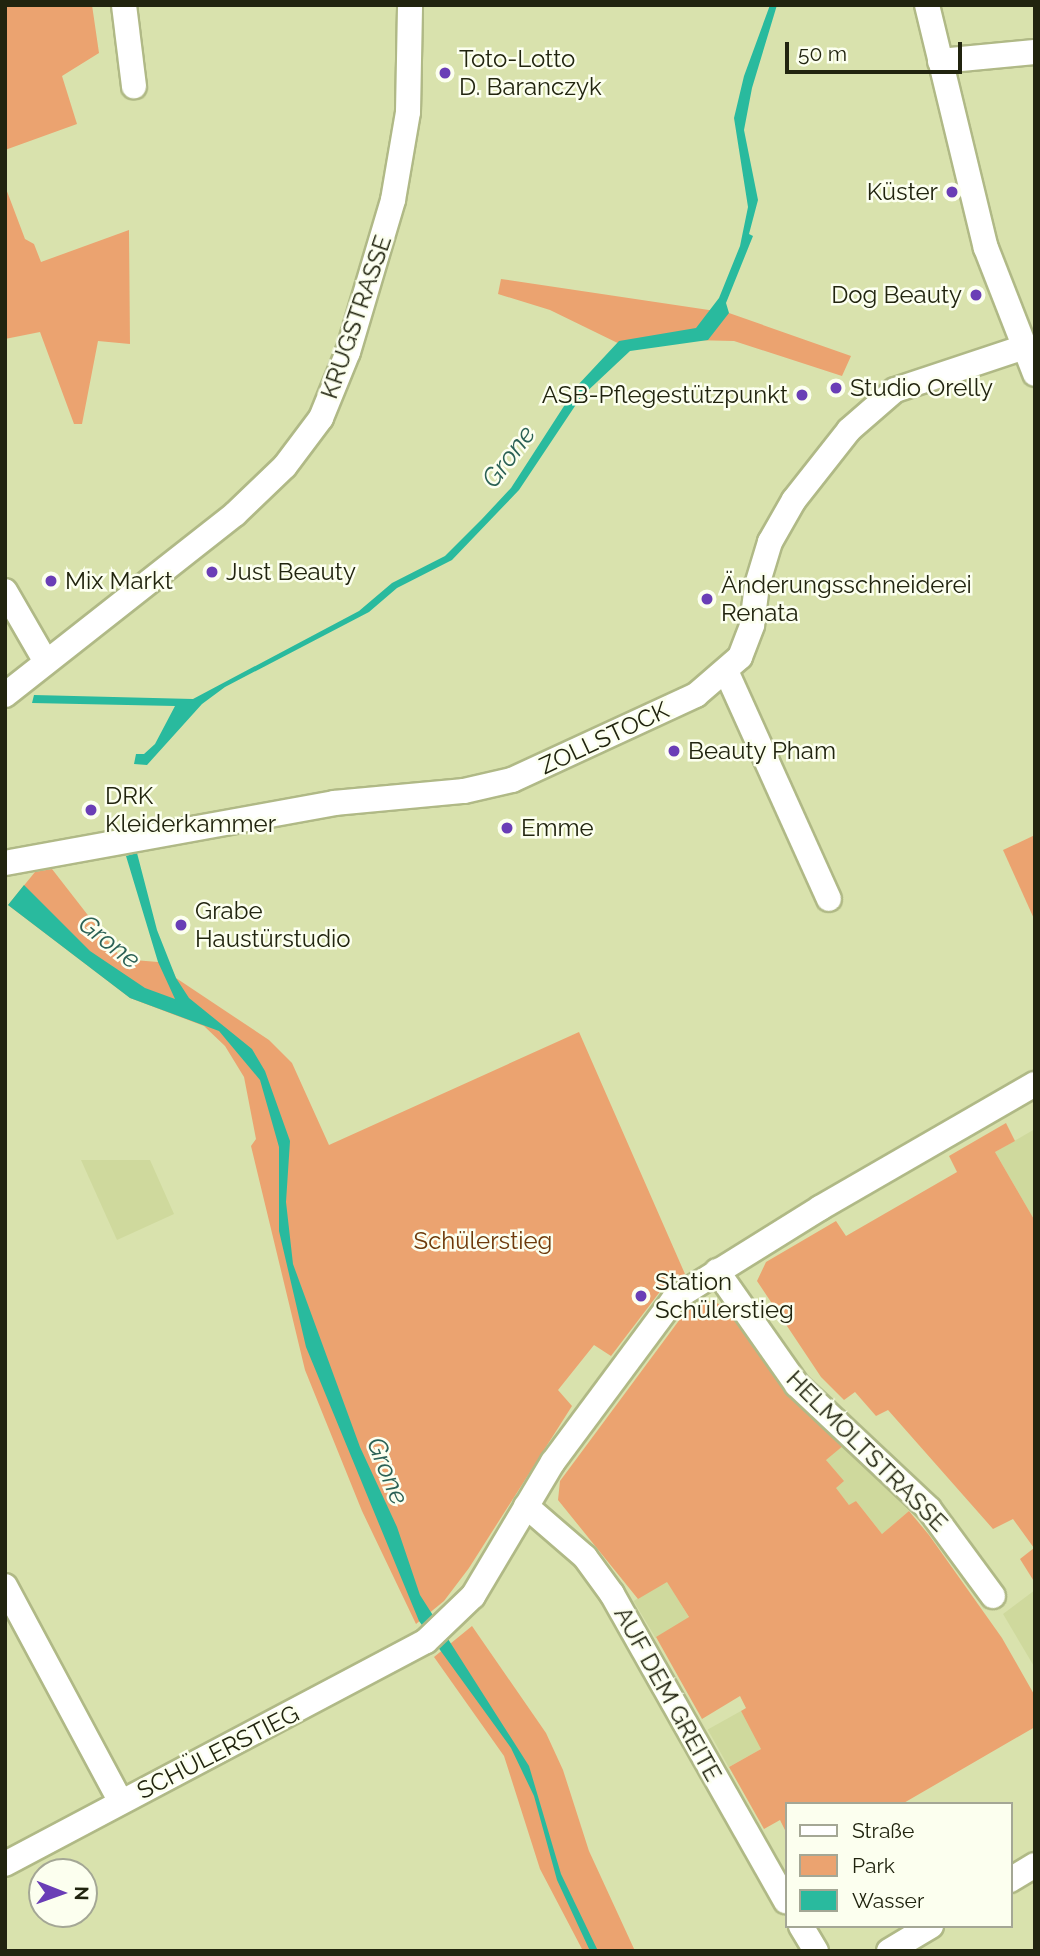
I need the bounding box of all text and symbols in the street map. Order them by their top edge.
scale bar [788,28,965,72]
text: 50 m [798,41,847,66]
place label: Toto-Lotto D. Baranczyk [459,45,602,101]
marker: Toto-Lotto D. Baranczyk [437,65,453,81]
place label: Küster [867,178,938,206]
marker: Küster [944,184,960,200]
street label: KRUGSTRASSE [315,232,397,402]
place label: Dog Beauty [831,281,962,309]
marker: Dog Beauty [968,287,984,303]
place label: Studio Orelly [850,374,993,402]
marker: Studio Orelly [828,380,844,396]
place label: ASB-Pflegestützpunkt [542,381,788,409]
marker: ASB-Pflegestützpunkt [794,387,810,403]
water label: Grone [476,420,542,494]
place label: Just Beauty [226,558,356,586]
marker: Just Beauty [204,564,220,580]
place label: Mix Markt [65,567,173,595]
place label: Änderungsschneiderei Renata [721,571,972,627]
marker: Mix Markt [43,573,59,589]
marker: Änderungsschneiderei Renata [699,591,715,607]
street label: ZOLLSTOCK [535,696,673,780]
place label: Beauty Pham [688,737,837,765]
marker: Beauty Pham [666,743,682,759]
place label: DRK Kleiderkammer [105,782,276,838]
marker: DRK Kleiderkammer [83,802,99,818]
place label: Emme [521,814,594,842]
marker: Emme [499,820,515,836]
place label: Grabe Haustürstudio [195,897,351,953]
water label: Grone [72,908,146,976]
marker: Grabe Haustürstudio [173,917,189,933]
park label: Schülerstieg [414,1227,552,1255]
place label: Station Schülerstieg [655,1268,794,1324]
marker: Station Schülerstieg [633,1288,649,1304]
street label: HELMOLTSTRASSE [781,1365,953,1537]
water label: Grone [359,1433,415,1509]
street label: AUF DEM GREITE [608,1602,728,1786]
street label: SCHÜLERSTIEG [132,1699,304,1805]
legend [785,1802,1012,1928]
text: Straße [852,1818,914,1843]
text: Park [852,1853,895,1878]
north arrow [28,1858,98,1928]
text: N [71,1886,93,1901]
text: Wasser [852,1888,924,1913]

